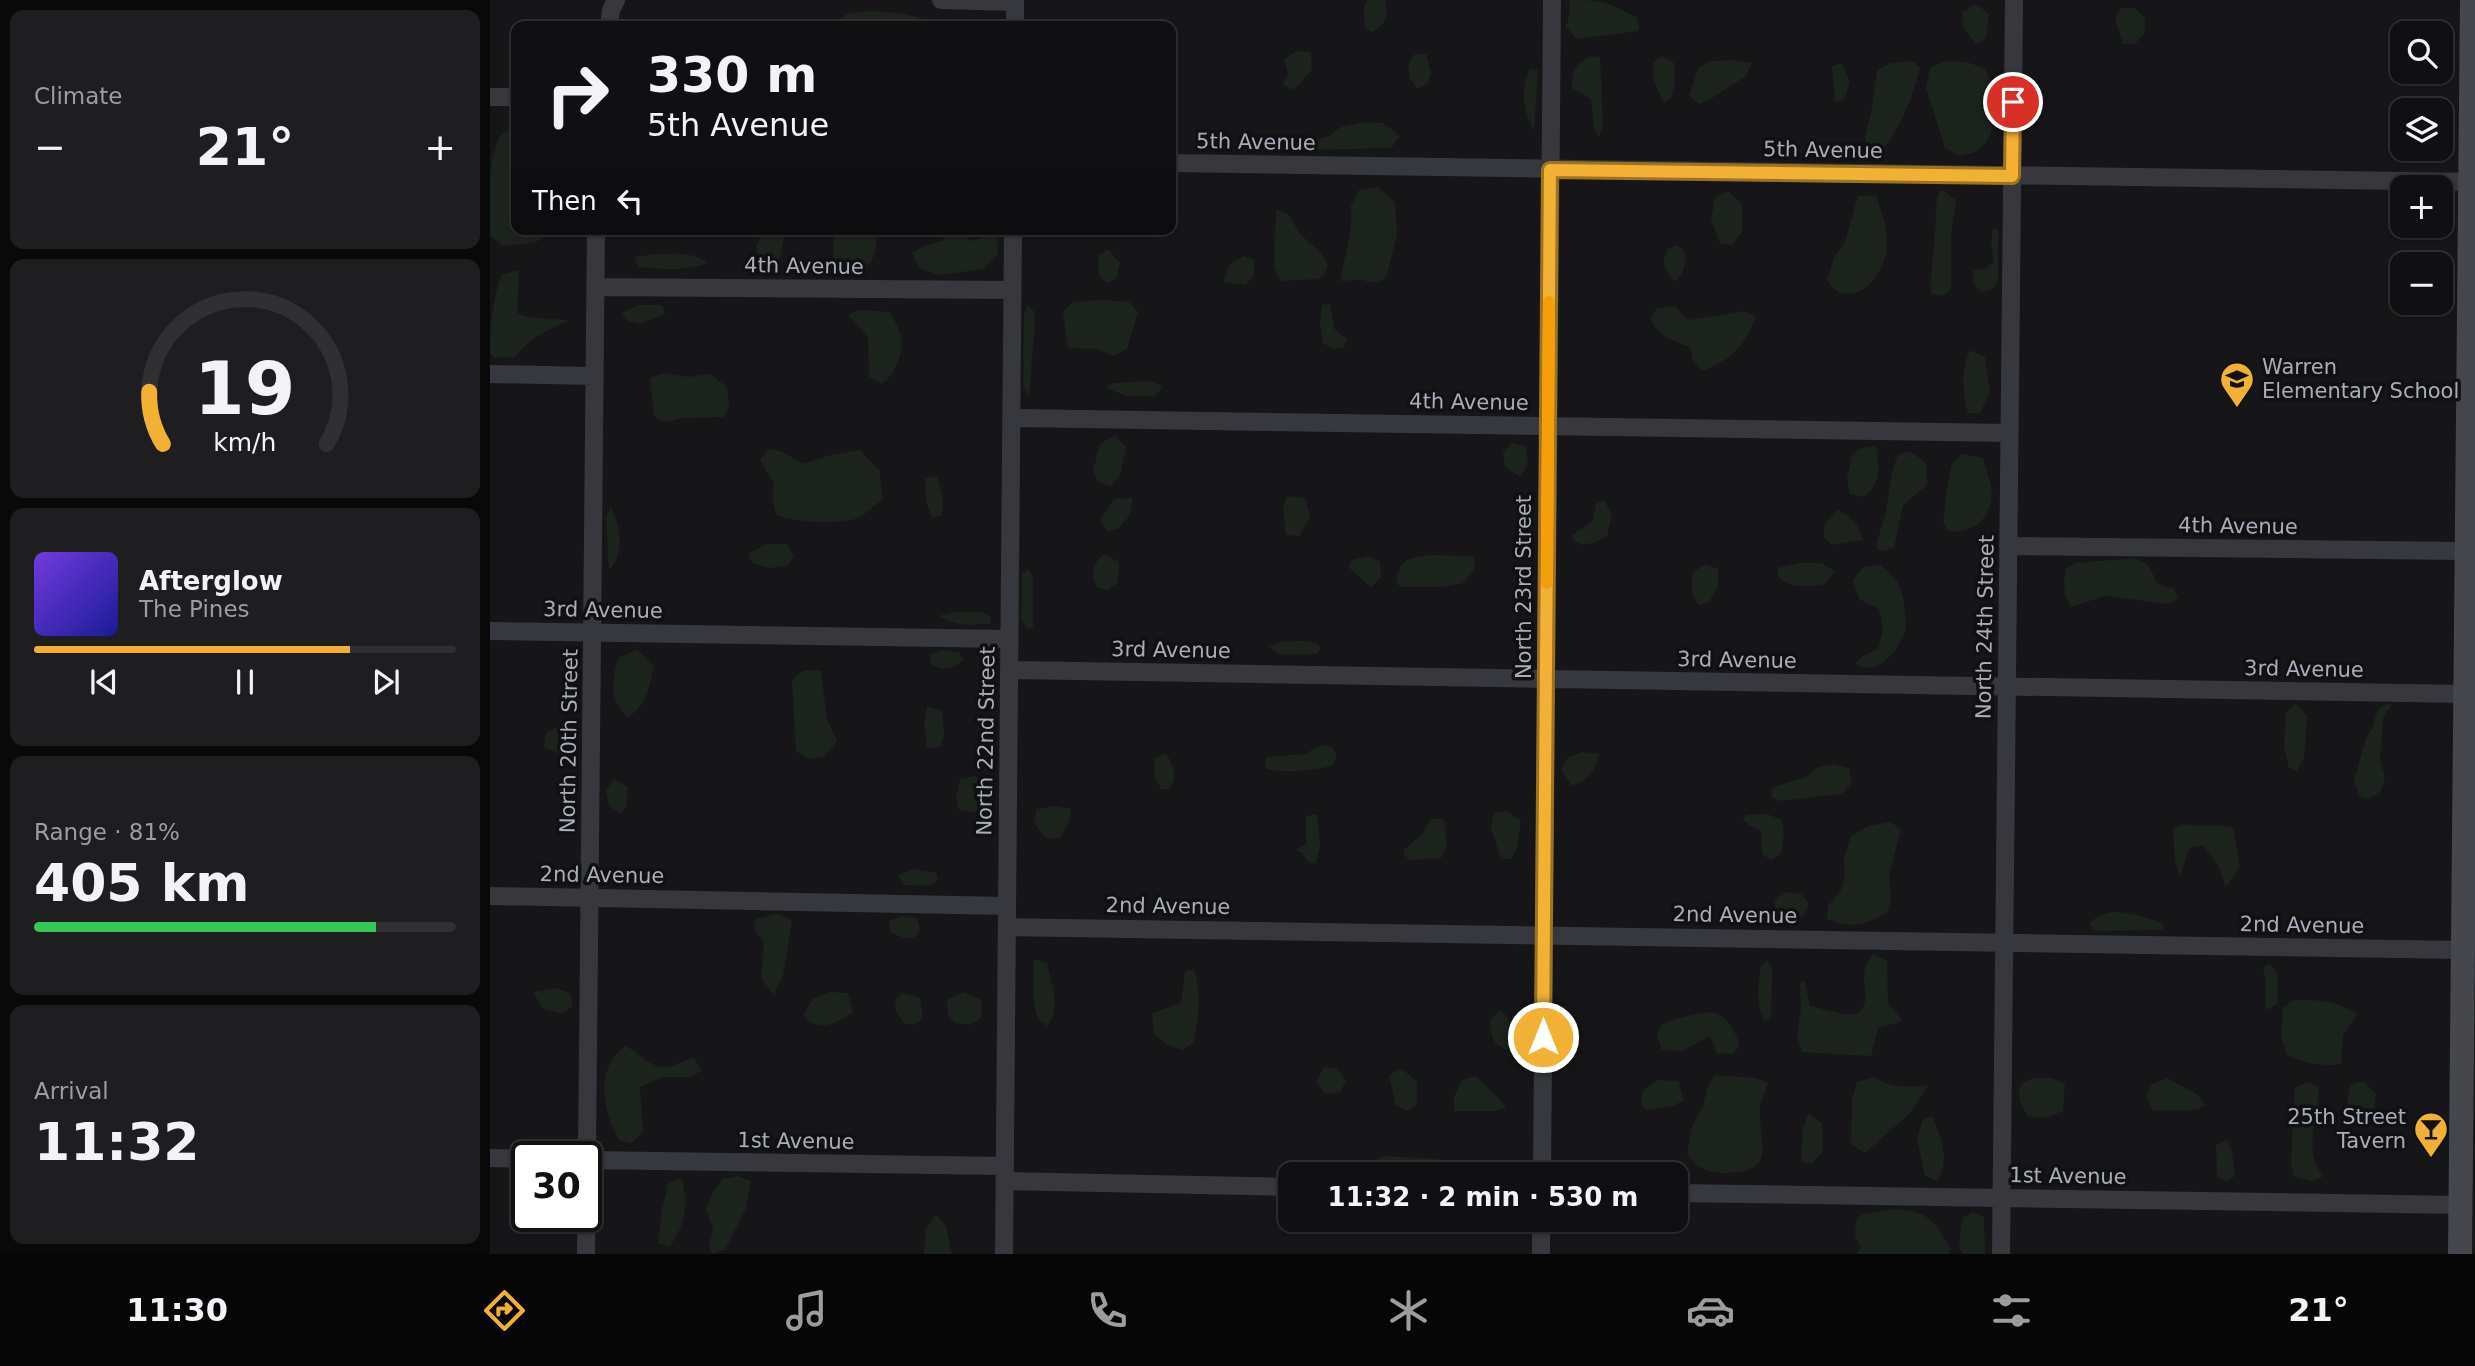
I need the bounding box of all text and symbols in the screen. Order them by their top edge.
map controls [2390,21,2453,315]
button: search [2390,21,2453,84]
text: 330 m [647,47,817,104]
icon: right [532,49,623,140]
pin [1983,72,2043,132]
text: Climate [34,83,123,109]
icon: arrive [1994,83,2032,121]
button: layers [2390,98,2453,161]
text: 5th Avenue [647,106,829,144]
text: 21° [196,117,294,177]
text: − [34,125,66,169]
text: + [424,125,456,169]
street label: 5th Avenue [1196,129,1316,155]
street label: 5th Avenue [1763,137,1883,163]
button: + [2390,175,2453,238]
icon: left [611,182,649,220]
text: Then [532,186,597,216]
button: − [2390,252,2453,315]
street label: 4th Avenue [744,253,864,279]
text: 19 [194,347,296,432]
place label: Warren Elementary School [2262,355,2459,403]
school or university icon: Warren Elementary School [2218,360,2256,409]
street label: 4th Avenue [1409,389,1529,415]
text: km/h [213,428,277,457]
street label: North 23rd Street [1512,495,1536,679]
street label: 4th Avenue [2178,513,2298,539]
street label: North 24th Street [1971,535,1999,719]
text: Afterglow [139,566,283,596]
text: The Pines [139,596,250,622]
street label: 3rd Avenue [543,597,663,623]
street label: 3rd Avenue [1111,637,1231,663]
street label: North 22nd Street [972,646,1000,836]
street label: 3rd Avenue [1677,647,1797,673]
street label: North 20th Street [555,649,583,833]
street label: 3rd Avenue [2244,656,2364,682]
icon: previous [85,663,123,701]
icon: pause [226,663,264,701]
icon: next [367,663,405,701]
text: Range · 81% [34,819,180,845]
text: 405 km [34,853,249,913]
street label: 2nd Avenue [539,862,665,888]
street label: 2nd Avenue [1105,893,1231,919]
street label: 2nd Avenue [1672,902,1798,928]
street label: 2nd Avenue [2239,912,2365,938]
position arrow [1506,1000,1580,1074]
text: Arrival [34,1078,109,1104]
place label: 25th Street Tavern [2287,1105,2406,1153]
bar icon: 25th Street Tavern [2412,1110,2450,1159]
text: 11:32 [34,1112,200,1172]
street label: 1st Avenue [737,1128,855,1154]
speed limit sign: 30 [511,1141,602,1232]
street label: 1st Avenue [2009,1163,2127,1189]
text: 11:32 · 2 min · 530 m [1328,1182,1638,1212]
icon: directions [480,1286,529,1335]
icon: music [782,1286,831,1335]
icon: phone [1083,1286,1132,1335]
icon: climate [1384,1286,1433,1335]
icon: car [1686,1286,1735,1335]
icon: filters [1987,1286,2036,1335]
text: 11:30 [126,1291,228,1329]
text: 21° [2288,1291,2349,1329]

